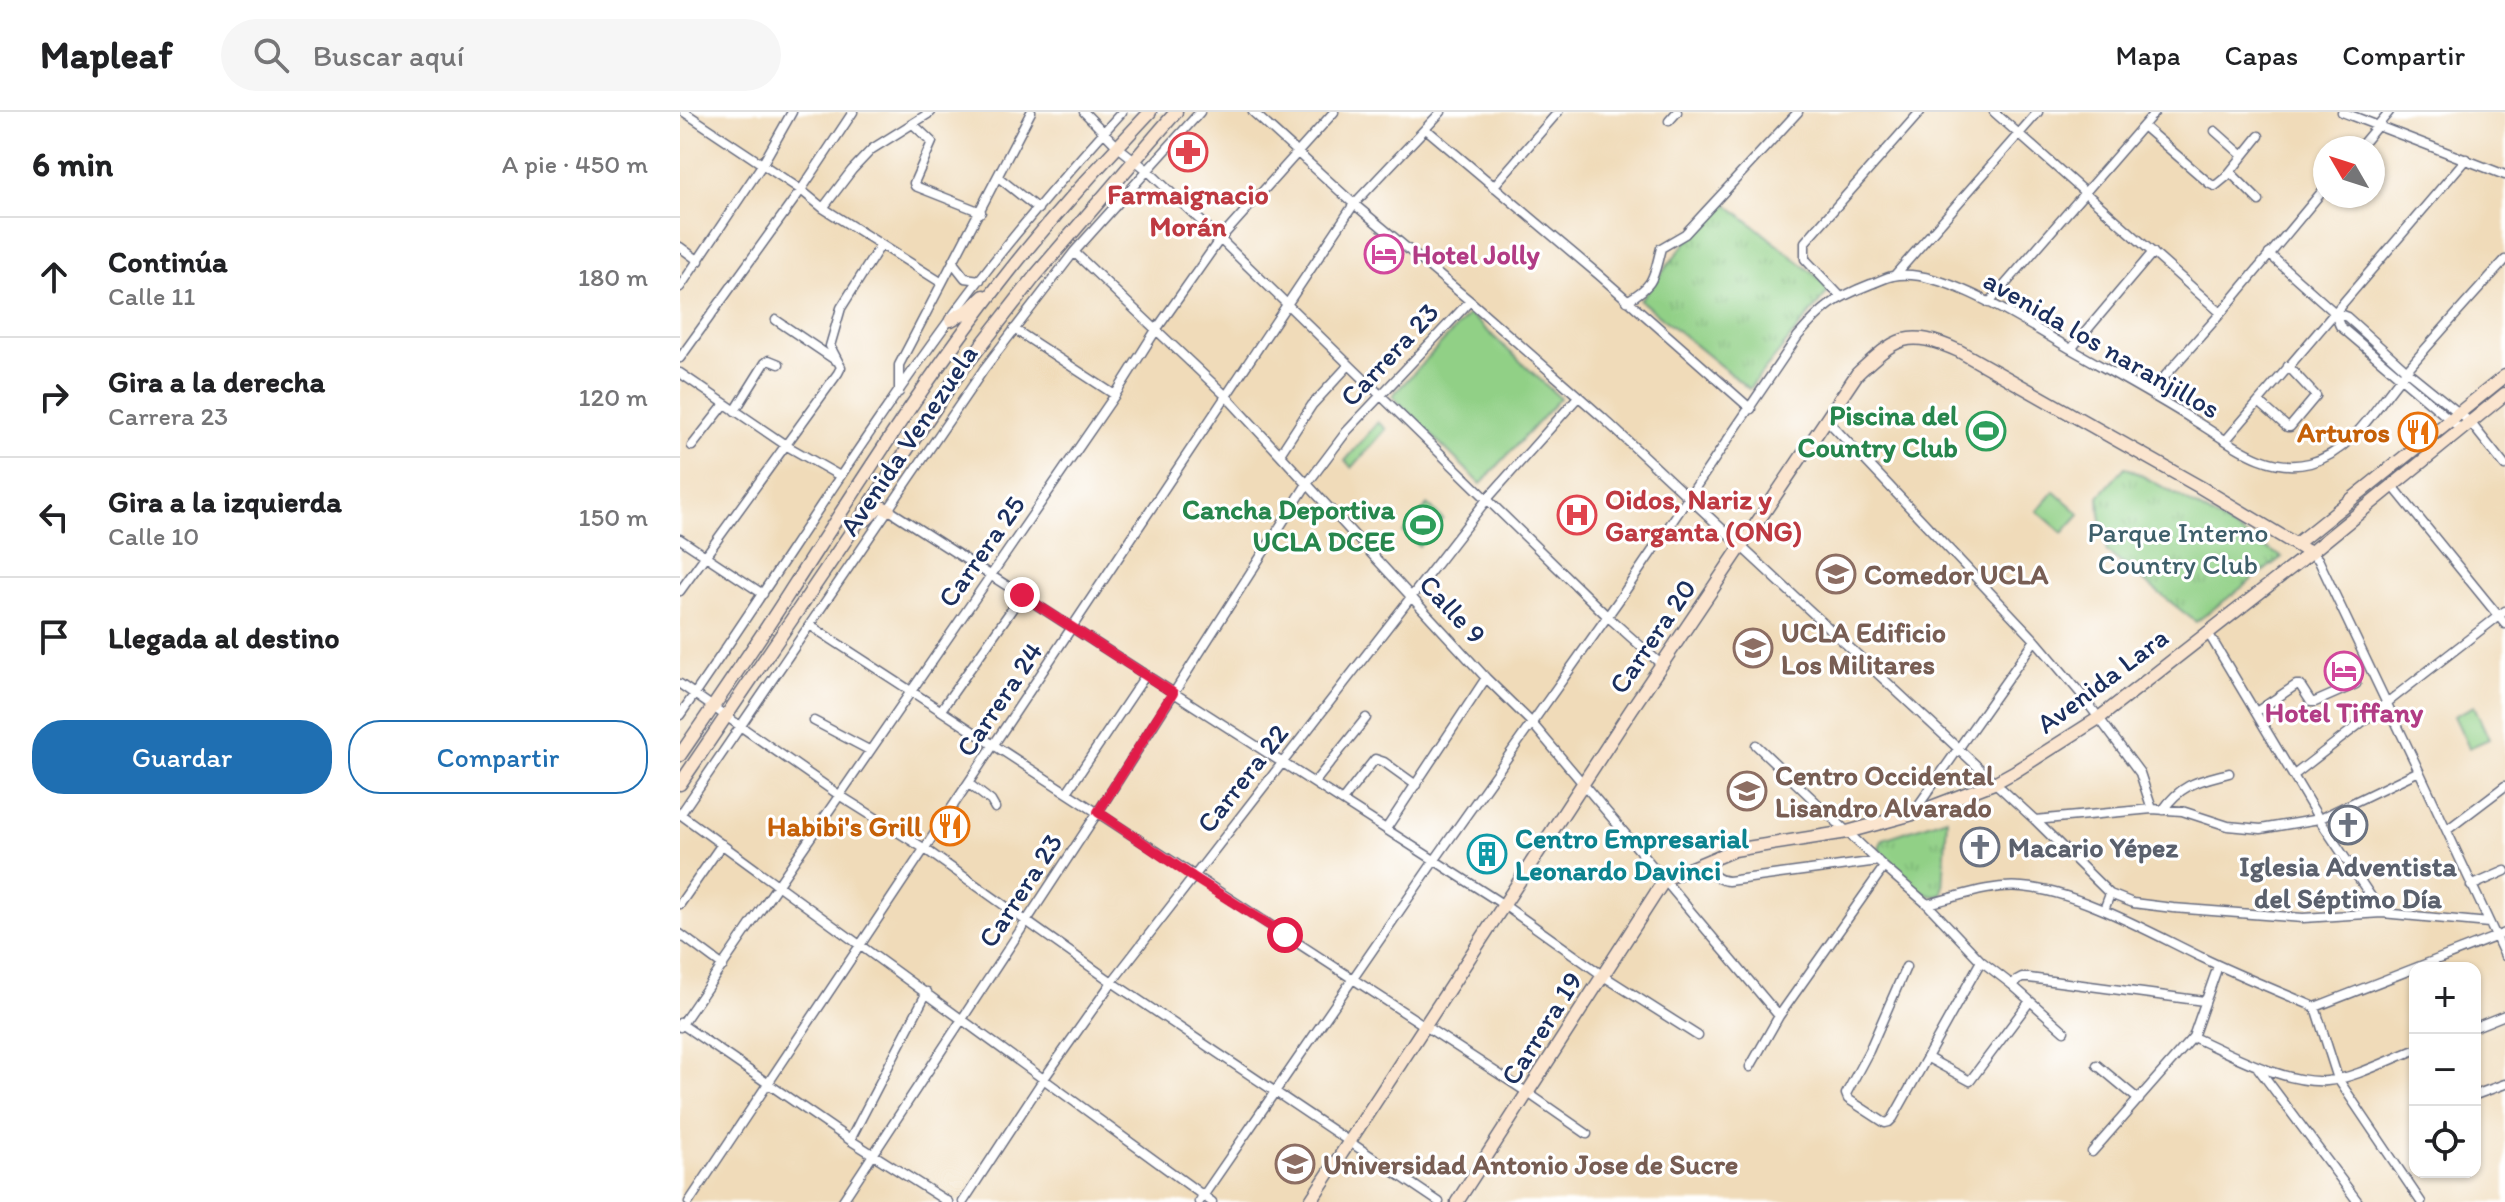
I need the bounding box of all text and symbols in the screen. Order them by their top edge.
search box [221,19,781,91]
text: Mapleaf [40,32,173,78]
icon: search [249,33,293,77]
text: Buscar aquí [313,37,464,74]
text: Mapa [2115,38,2181,72]
text: Capas [2225,38,2298,72]
text: Compartir [2342,38,2465,72]
pharmacy icon: Farmaignacio Morán [1167,131,1209,173]
north arrow [2313,136,2385,208]
text: 6 min [32,144,113,185]
text: A pie · 450 m [502,148,648,180]
place label: Farmaignacio Morán [1107,177,1269,243]
hotel icon: Hotel Jolly [1363,233,1405,275]
place label: Hotel Jolly [1412,237,1541,271]
text: Continúa [108,243,228,280]
icon: ahead [32,255,76,299]
text: 180 m [578,261,648,293]
street label: avenida los naranjillos [1978,262,2226,426]
text: Calle 11 [108,280,195,312]
street label: Carrera 23 [1332,295,1446,413]
street label: Avenida Venezuela [831,338,985,542]
text: Gira a la derecha [108,363,325,400]
icon: right [32,375,76,419]
text: 120 m [579,381,648,413]
place label: Piscina del Country Club [1797,398,1958,464]
text: Carrera 23 [108,400,228,432]
sports icon: Piscina del Country Club [1965,410,2007,452]
restaurant icon: Arturos [2397,411,2439,453]
place label: Arturos [2296,415,2390,449]
place label: Oidos, Nariz y Garganta (ONG) [1605,482,1802,548]
text: Gira a la izquierda [108,483,342,520]
street label: Carrera 25 [930,488,1032,614]
place label: Cancha Deportiva UCLA DCEE [1182,492,1396,558]
hospital icon: Oidos, Nariz y Garganta (ONG) [1556,494,1598,536]
icon: left [32,495,76,539]
text: 150 m [579,501,648,533]
sports icon: Cancha Deportiva UCLA DCEE [1402,504,1444,546]
park label: Parque Interno Country Club [2087,515,2269,581]
text: Calle 10 [108,520,199,552]
school or university icon: Comedor UCLA [1815,553,1857,595]
place label: Comedor UCLA [1864,557,2049,591]
street label: Calle 9 [1412,567,1494,651]
street label: Carrera 20 [1601,572,1703,700]
route end [1004,577,1040,613]
icon: arrive [32,615,76,659]
place label: UCLA Edificio Los Militares [1781,615,1946,681]
text: Llegada al destino [108,619,340,656]
street label: Avenida Lara [2030,619,2175,740]
school or university icon: UCLA Edificio Los Militares [1732,627,1774,669]
street label: Carrera 24 [948,635,1050,763]
hotel icon: Hotel Tiffany [2323,650,2365,692]
place label: Hotel Tiffany [2265,695,2424,729]
street label: Carrera 22 [1189,717,1295,839]
button: Guardar [32,720,332,794]
button: Compartir [348,720,648,794]
place label: Centro Occidental Lisandro Alvarado [1775,758,1994,824]
school or university icon: Centro Occidental Lisandro Alvarado [1726,770,1768,812]
church icon: Iglesia Adventista del Séptimo Día [2327,804,2369,846]
restaurant icon: Habibi's Grill [929,805,971,847]
place label: Habibi's Grill [767,809,922,843]
place label: Centro Empresarial Leonardo Davinci [1515,821,1749,887]
street label: Carrera 23 [970,826,1070,954]
church icon: Macario Yépez [1959,826,2001,868]
place label: Macario Yépez [2008,830,2179,864]
building icon: Centro Empresarial Leonardo Davinci [1466,833,1508,875]
place label: Iglesia Adventista del Séptimo Día [2239,849,2457,915]
route start [1267,917,1303,953]
map controls [2409,962,2481,1178]
button: + [2409,962,2481,1034]
street label: Carrera 19 [1493,965,1589,1091]
button: − [2409,1034,2481,1106]
button: locate [2409,1106,2481,1178]
school or university icon: Universidad Antonio Jose de Sucre [1274,1143,1316,1185]
place label: Universidad Antonio Jose de Sucre [1323,1147,1738,1181]

